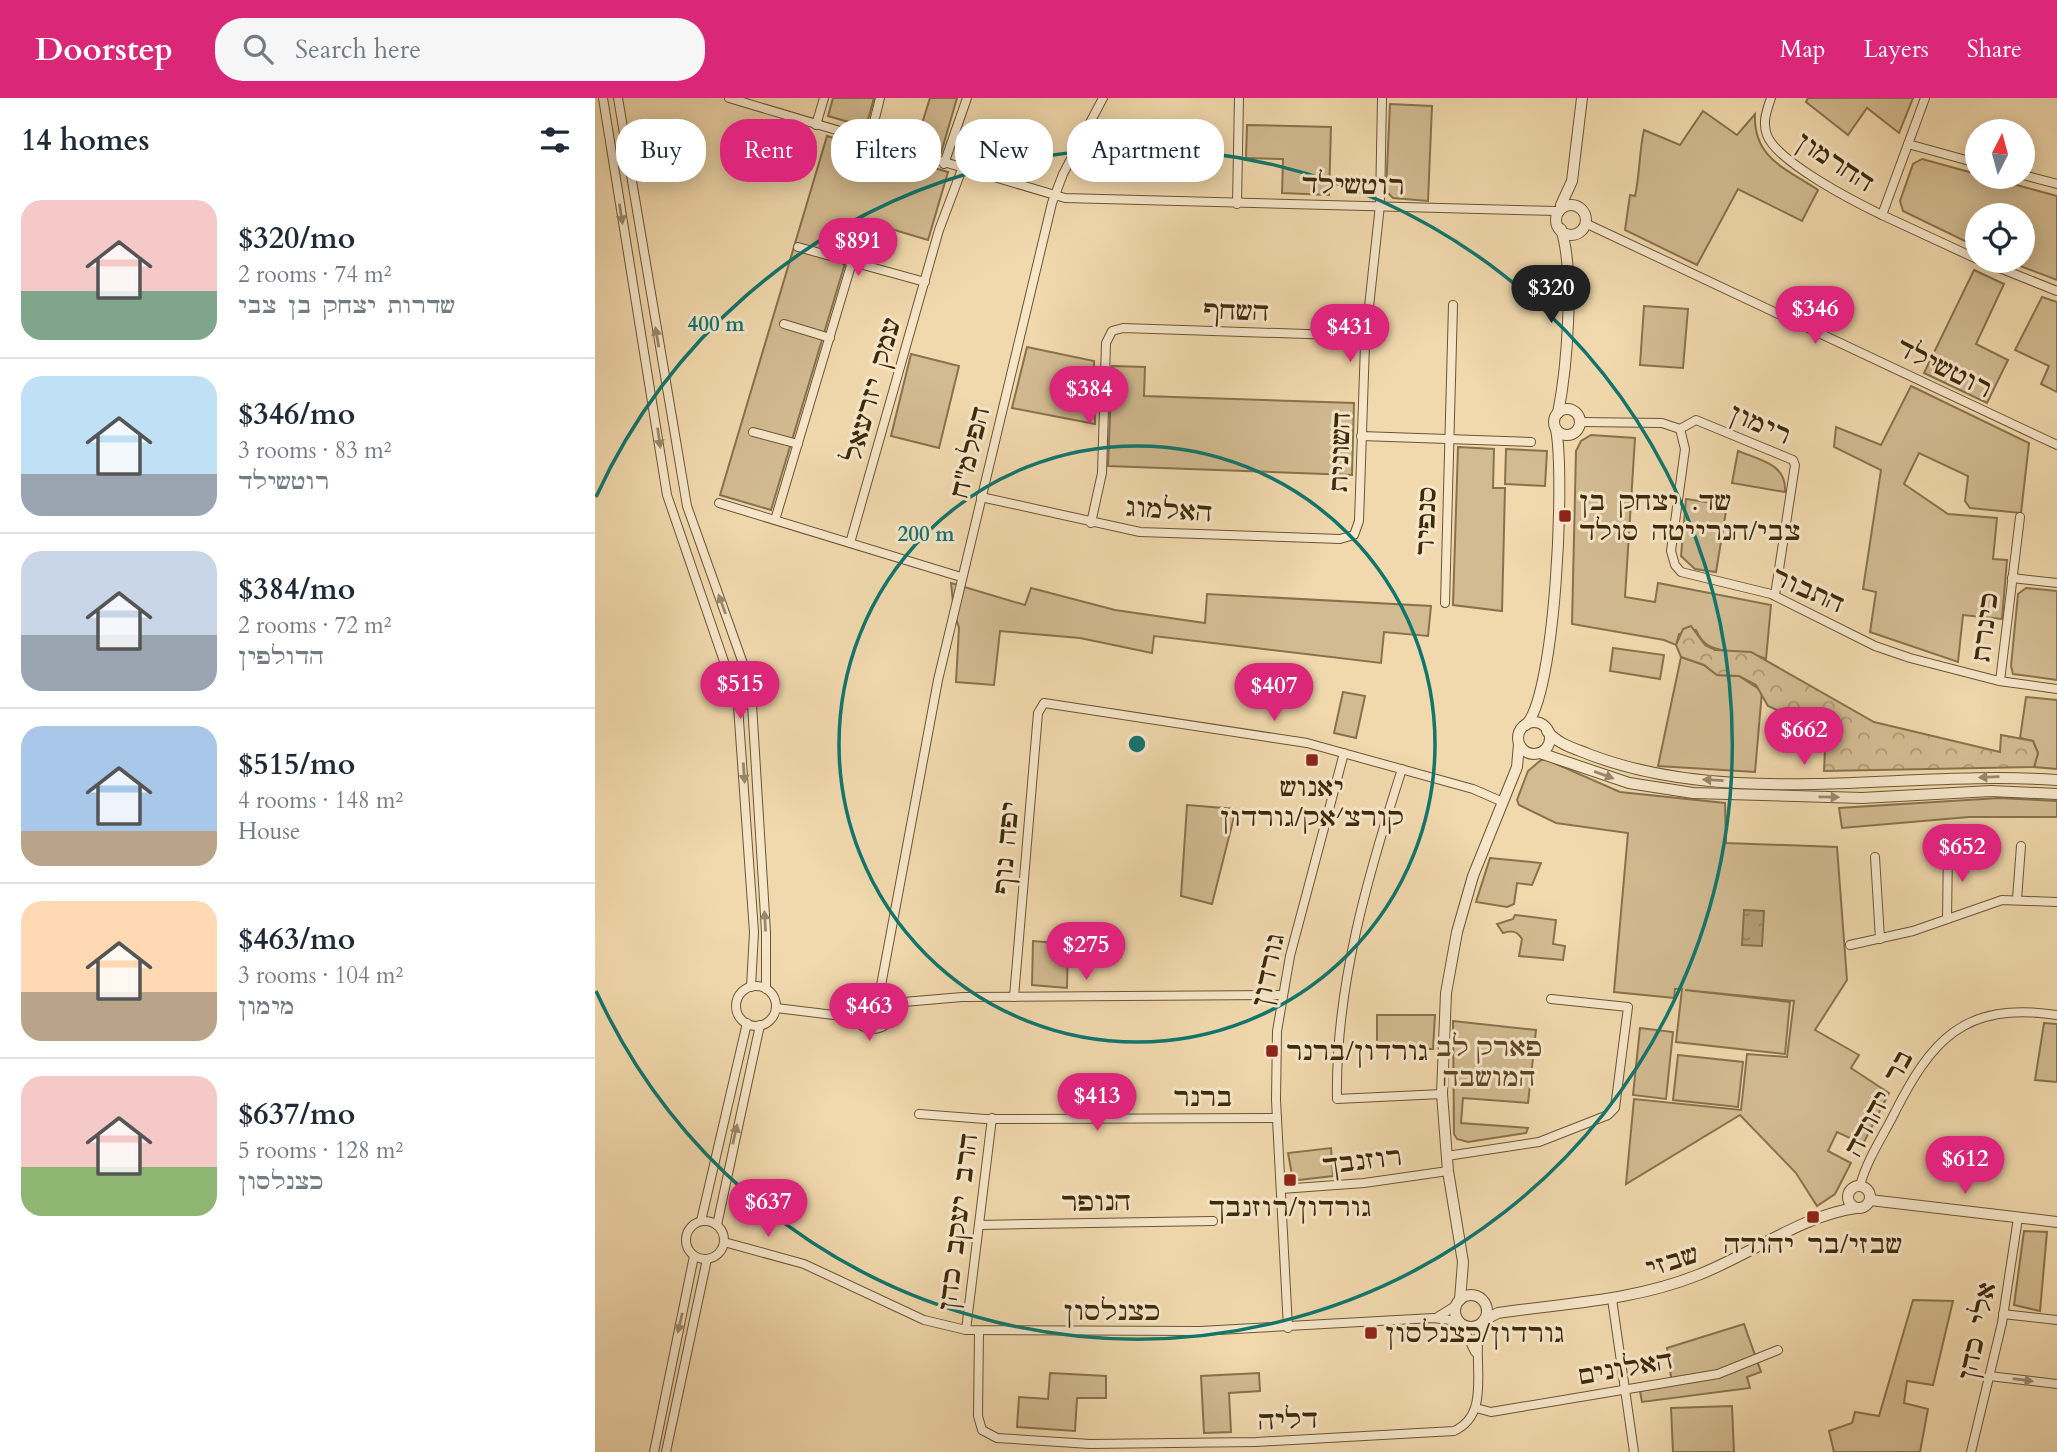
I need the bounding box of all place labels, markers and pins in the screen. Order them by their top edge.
pin: $891 [817,218,899,278]
pin: $320 [1510,266,1592,325]
pin: $346 [1774,286,1856,346]
pin: $431 [1309,304,1391,364]
pin: $384 [1048,366,1130,426]
place label: שד. יצחק בן צבי/הנרייטה סולד [1579,484,1800,549]
marker: שד. יצחק בן צבי/הנרייטה סולד [1557,508,1573,524]
pin: $515 [699,662,781,721]
pin: $407 [1233,664,1315,723]
pin: $662 [1763,708,1845,767]
centre of rings [1125,732,1149,756]
marker: יאנוש קורצ׳אק/גורדון [1304,752,1320,768]
place label: יאנוש קורצ׳אק/גורדון [1220,770,1404,835]
pin: $652 [1921,824,2003,884]
pin: $275 [1045,922,1127,982]
pin: $463 [828,984,910,1043]
place label: גורדון/ברנר [1286,1034,1428,1069]
marker: גורדון/ברנר [1264,1043,1280,1059]
pin: $413 [1056,1074,1138,1133]
pin: $612 [1924,1136,2006,1196]
marker: גורדון/רוזנבך [1282,1172,1298,1188]
pin: $637 [727,1180,809,1239]
place label: גורדון/רוזנבך [1208,1190,1372,1225]
marker: שבזי/בר יהודה [1805,1209,1821,1225]
place label: שבזי/בר יהודה [1724,1227,1902,1262]
place label: גורדון/כצנלסון [1385,1316,1565,1351]
marker: גורדון/כצנלסון [1363,1325,1379,1341]

